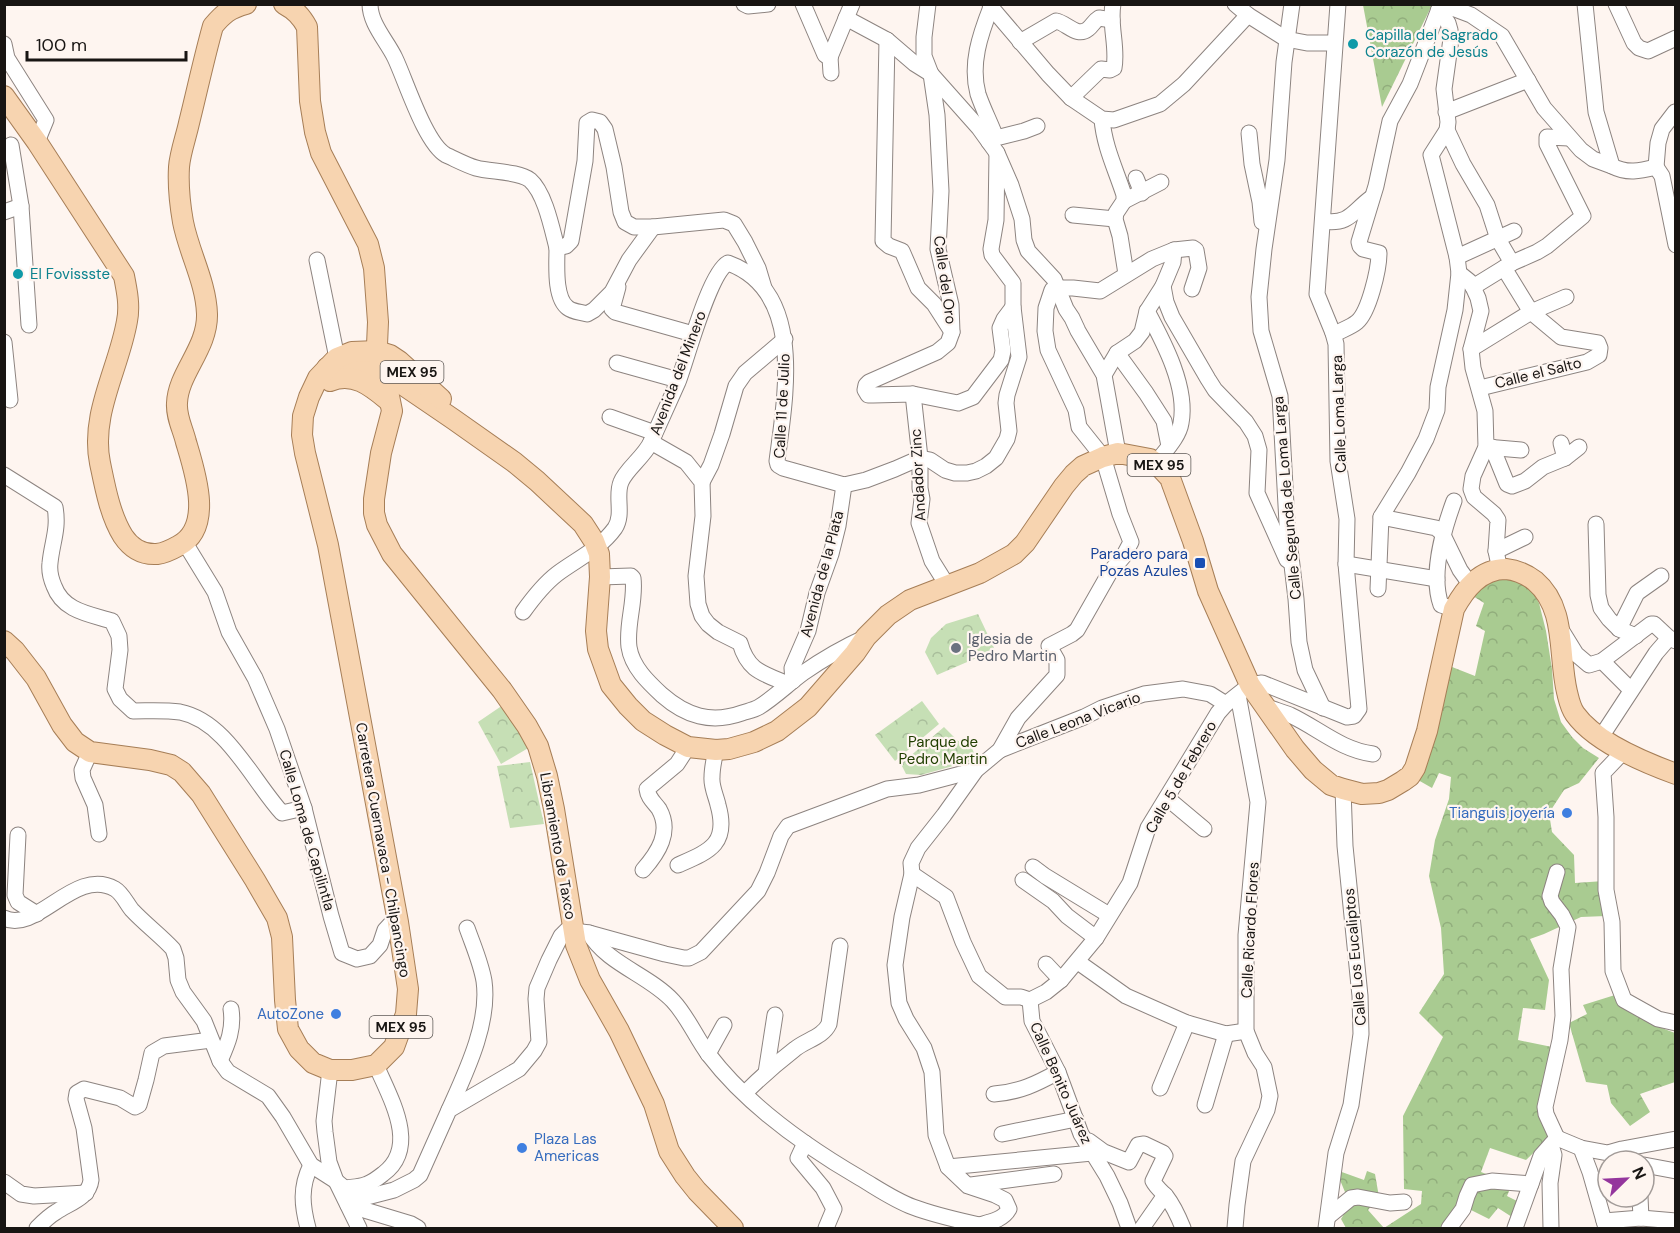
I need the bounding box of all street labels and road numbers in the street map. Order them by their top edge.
street label: Calle del Oro [929,234,961,326]
street label: Avenida del Minero [645,308,711,438]
street label: Calle 11 de Julio [769,353,795,459]
street label: Calle el Salto [1493,353,1584,393]
street label: Calle Loma Larga [1327,355,1351,473]
road number: MEX 95 [380,361,444,383]
street label: Calle Segunda de Loma Larga [1268,395,1306,601]
street label: Andador Zinc [906,428,930,522]
road number: MEX 95 [1128,454,1190,476]
street label: Avenida de la Plata [795,508,849,640]
street label: Calle Leona Vicario [1013,687,1143,753]
street label: Calle 5 de Febrero [1141,717,1221,837]
street label: Carretera Cuernavaca - Chilpancingo [351,721,415,979]
street label: Calle Loma de Capilintla [274,747,340,913]
street label: Libramiento de Taxco [535,771,581,921]
street label: Calle Ricardo Flores [1236,861,1264,999]
street label: Calle Los Eucaliptos [1339,887,1371,1027]
road number: MEX 95 [370,1016,432,1038]
street label: Calle Benito Juárez [1025,1019,1097,1147]

